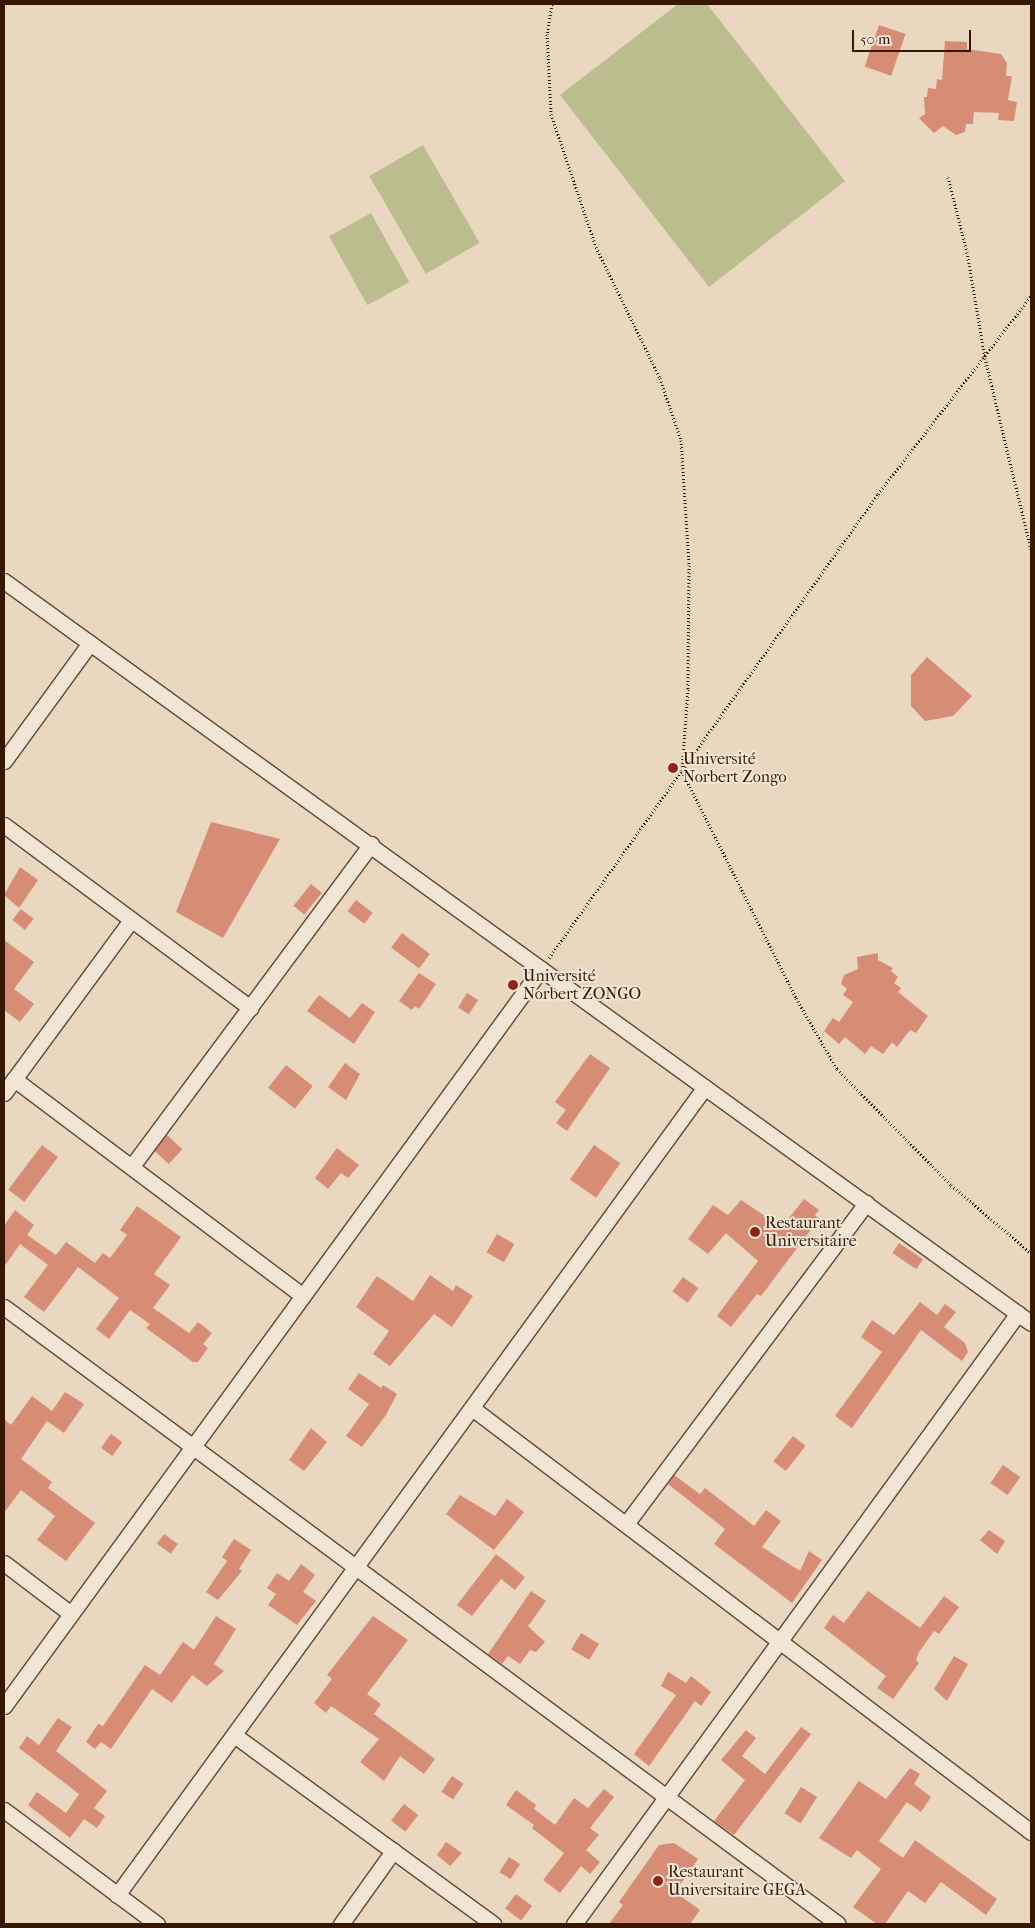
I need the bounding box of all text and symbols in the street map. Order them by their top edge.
scale bar [855,20,974,52]
text: 50 m [860,30,890,48]
place label: Université Norbert Zongo [683,749,787,787]
marker: Université Norbert Zongo [667,762,679,774]
place label: Université Norbert ZONGO [523,966,641,1004]
marker: Université Norbert ZONGO [507,979,519,991]
place label: Restaurant Universitaire [765,1213,857,1251]
marker: Restaurant Universitaire [749,1226,761,1238]
place label: Restaurant Universitaire GEGA [668,1862,806,1900]
marker: Restaurant Universitaire GEGA [652,1875,664,1887]

